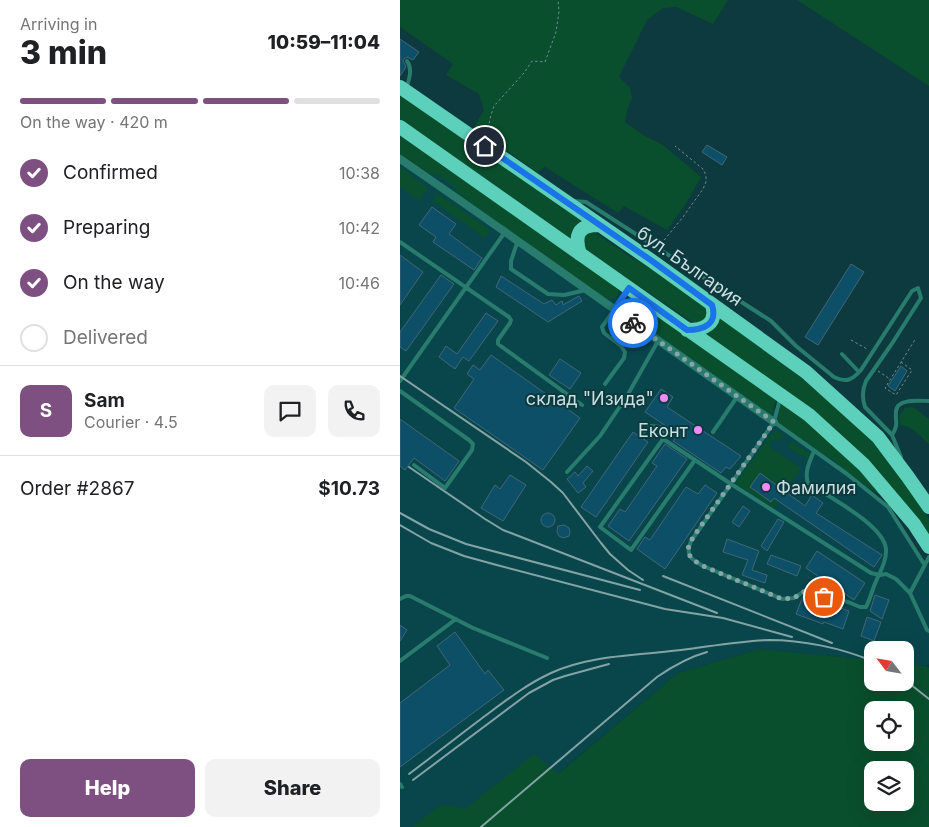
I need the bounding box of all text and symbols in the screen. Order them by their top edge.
text: Arriving in [20,14,97,34]
text: 10:59–11:04 [268,31,380,54]
text: 3 min [20,33,107,72]
text: On the way · 420 m [20,112,168,132]
pin [464,125,506,167]
icon: home [471,132,499,160]
icon: check [20,159,48,187]
text: Confirmed [63,161,158,184]
text: 10:38 [339,163,380,183]
icon: check [20,214,48,242]
text: Preparing [63,216,150,239]
text: 10:42 [339,218,380,238]
street label: бул. България [633,222,747,310]
icon: check [20,269,48,297]
text: On the way [63,271,165,294]
text: 10:46 [339,273,380,293]
courier [608,298,658,348]
icon: bike [619,309,647,337]
text: Delivered [63,326,148,349]
button: chat [264,385,316,437]
button: phone [328,385,380,437]
place label: склад "Изида" [526,388,654,409]
text: Sam [84,389,125,412]
marker: склад "Изида" [658,392,670,404]
text: S [40,399,52,422]
text: Courier · 4.5 [84,412,178,432]
place label: Еконт [638,420,689,441]
marker: Еконт [692,424,704,436]
text: Order #2867 [20,477,134,500]
text: $10.73 [318,477,380,500]
place label: Фамилия [776,477,857,498]
marker: Фамилия [760,481,772,493]
pin [803,576,845,618]
icon: bag [810,583,838,611]
north arrow [864,641,914,691]
map controls [864,641,914,811]
button: locate [864,701,914,751]
button: Help [20,759,195,817]
button: Share [205,759,380,817]
button: layers [864,761,914,811]

